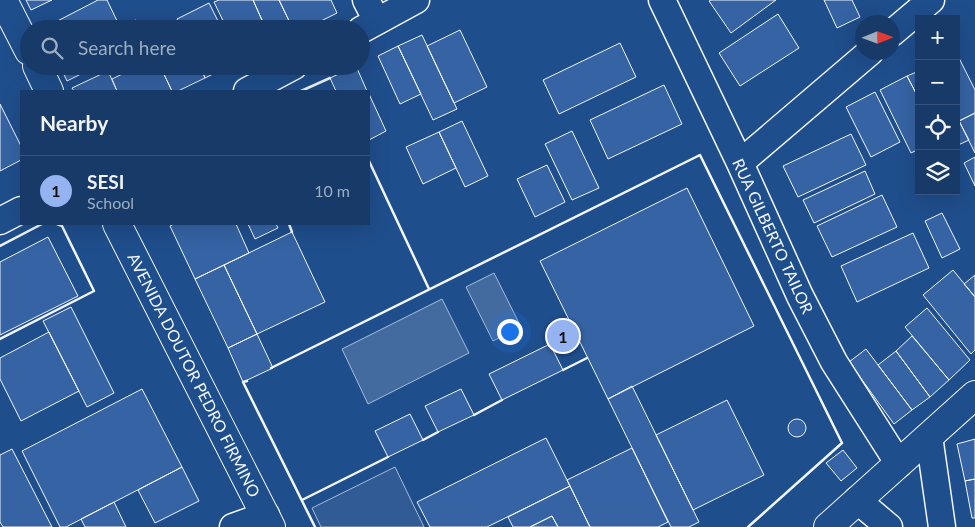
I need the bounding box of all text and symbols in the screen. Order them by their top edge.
north arrow [855,15,900,60]
map controls [915,15,960,195]
button: + [915,15,960,60]
search box [20,20,370,75]
icon: search [38,34,66,62]
text: Search here [78,36,176,59]
button: − [915,60,960,105]
button: locate [915,105,960,150]
text: Nearby [40,110,108,135]
button: layers [915,150,960,195]
street label: RUA GILBERTO TAILOR [729,155,818,316]
text: SESI [87,170,124,193]
text: 1 [51,181,61,200]
text: 10 m [314,181,350,200]
text: School [87,193,134,212]
street label: AVENIDA DOUTOR PEDRO FIRMINO [124,250,265,500]
pin: 1 [547,317,579,355]
your location [497,319,523,345]

